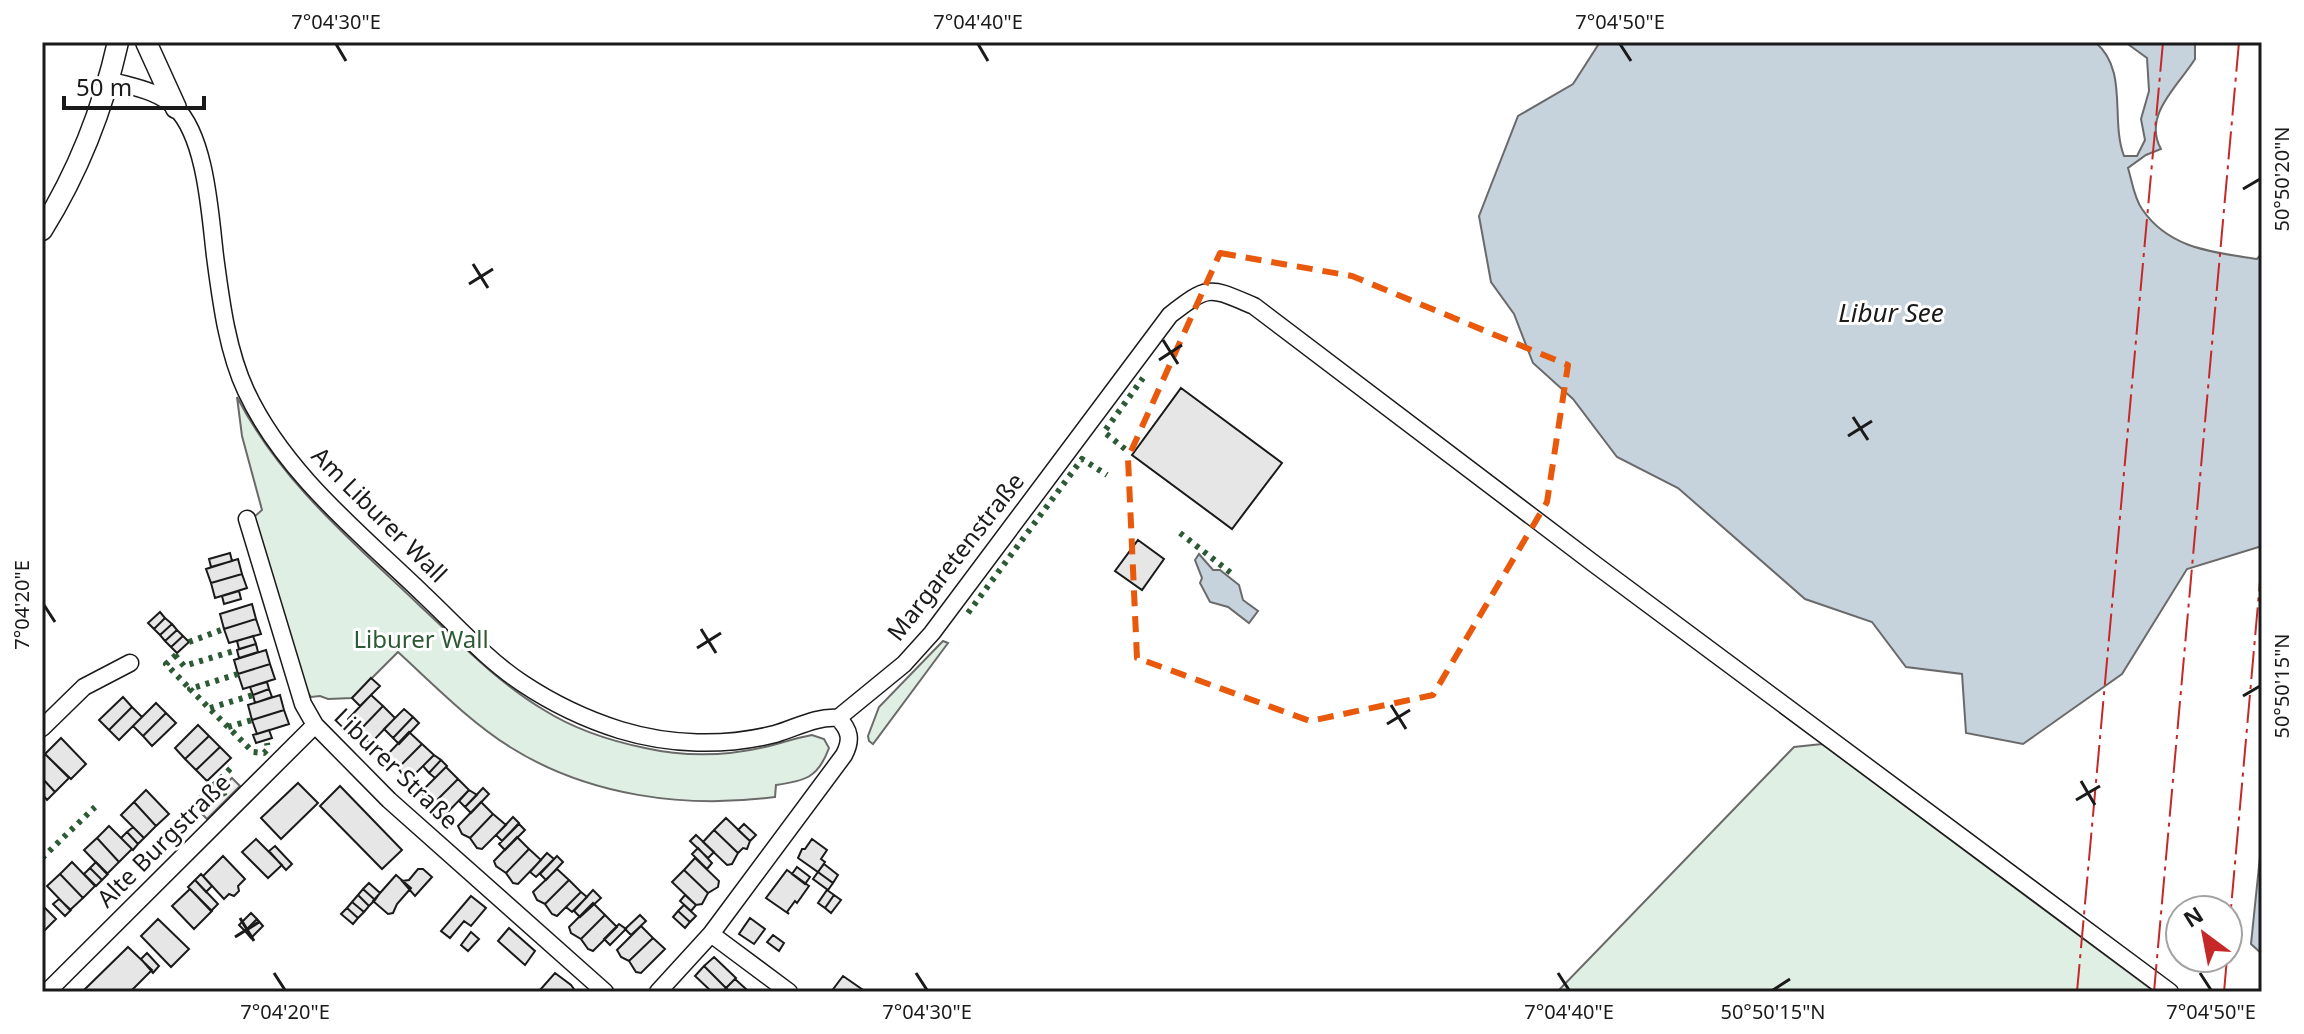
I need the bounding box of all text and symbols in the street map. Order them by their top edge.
text: 7°04'30"E [291,8,381,35]
text: 7°04'40"E [933,8,1023,35]
text: 7°04'50"E [1575,8,1665,35]
scale bar [64,60,204,110]
text: 50 m [76,70,132,103]
text: 50°50'20"N [2268,126,2295,232]
water label: Libur See [1838,294,1944,330]
street label: Am Liburer Wall [305,439,455,589]
street label: Margaretenstraße [879,465,1031,647]
text: 7°04'20"E [8,560,35,650]
park label: Liburer Wall [353,622,489,655]
text: 50°50'15"N [2268,633,2295,739]
street label: Liburer Straße [328,700,466,836]
street label: Alte Burgstraße [89,766,237,914]
north arrow [2164,894,2244,974]
text: N [2177,899,2208,934]
text: 7°04'20"E [240,998,330,1025]
text: 7°04'30"E [882,998,972,1025]
text: 7°04'40"E [1524,998,1614,1025]
text: 50°50'15"N [1720,998,1826,1025]
text: 7°04'50"E [2166,998,2256,1025]

